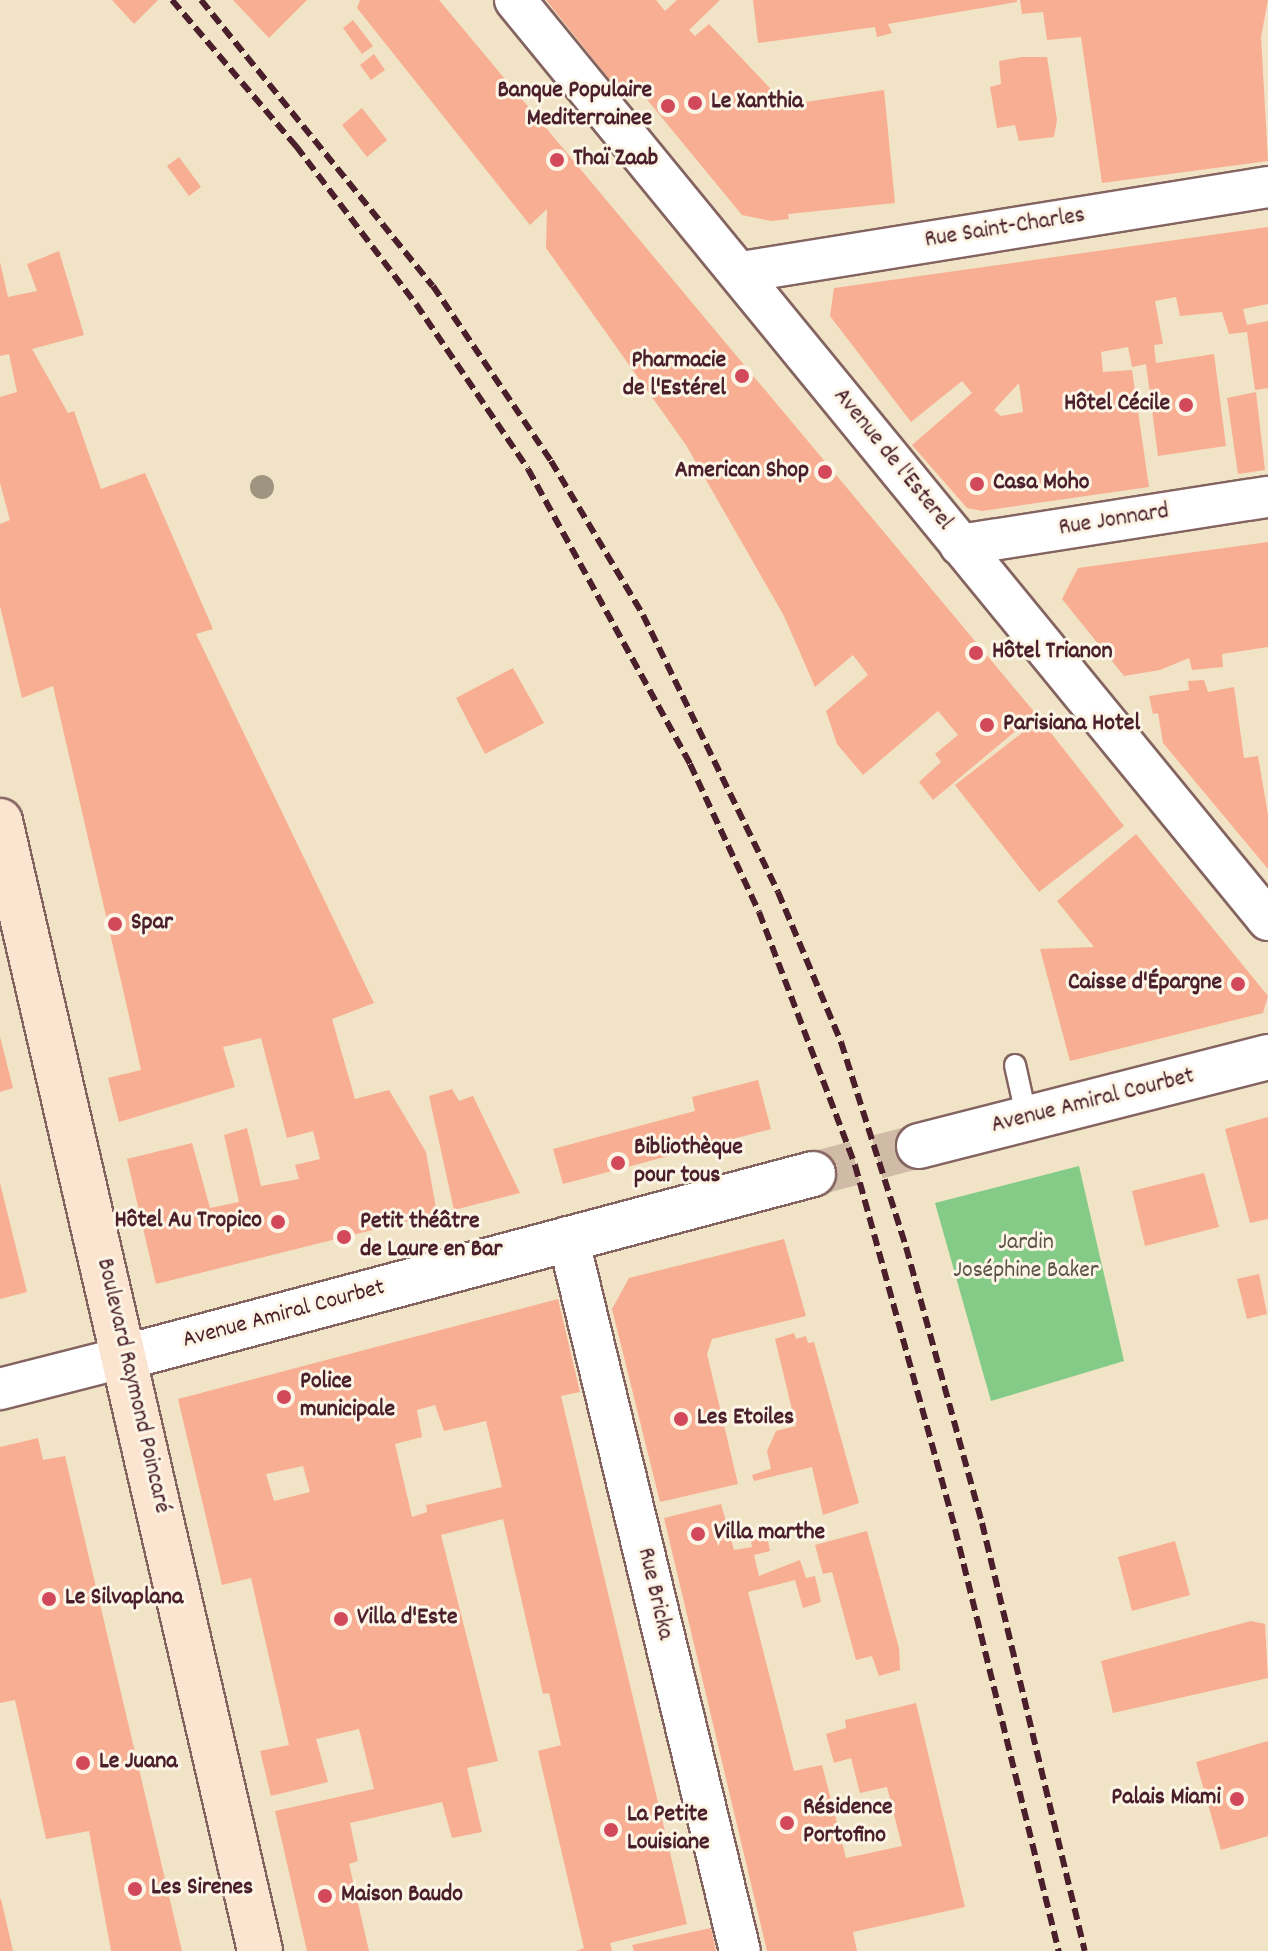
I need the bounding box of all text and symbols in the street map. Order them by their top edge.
place label: Banque Populaire Mediterrainee [497,78,652,134]
place label: Le Xanthia [711,89,803,117]
marker: Le Xanthia [686,94,704,112]
marker: Banque Populaire Mediterrainee [659,97,677,115]
place label: Thaï Zaab [573,146,658,174]
marker: Thaï Zaab [548,151,566,169]
street label: Rue Saint-Charles [923,202,1087,256]
place label: Pharmacie de l'Estérel [623,348,726,404]
marker: Pharmacie de l'Estérel [733,367,751,385]
street label: Avenue de l'Esterel [826,383,958,537]
place label: Hôtel Cécile [1064,391,1170,419]
marker: Hôtel Cécile [1177,396,1195,414]
place label: American Shop [675,458,809,486]
marker: American Shop [816,463,834,481]
place label: Casa Moho [993,470,1089,498]
marker: Casa Moho [968,475,986,493]
street label: Rue Jonnard [1057,498,1171,544]
place label: Hôtel Trianon [992,639,1113,667]
marker: Hôtel Trianon [967,644,985,662]
place label: Parisiana Hotel [1003,711,1140,739]
marker: Parisiana Hotel [978,716,996,734]
place label: Spar [131,910,173,938]
marker: Spar [106,915,124,933]
place label: Caisse d'Épargne [1068,970,1222,998]
marker: Caisse d'Épargne [1229,975,1247,993]
street label: Avenue Amiral Courbet [989,1063,1197,1141]
place label: Bibliothèque pour tous [634,1135,743,1191]
marker: Bibliothèque pour tous [609,1154,627,1172]
place label: Hôtel Au Tropico [114,1208,262,1236]
place label: Petit théâtre de Laure en Bar [360,1209,502,1265]
marker: Hôtel Au Tropico [269,1213,287,1231]
marker: Petit théâtre de Laure en Bar [335,1228,353,1246]
park label: Jardin Joséphine Baker [953,1230,1099,1286]
street label: Boulevard Raymond Poincaré [89,1256,175,1516]
street label: Avenue Amiral Courbet [180,1274,388,1356]
place label: Police municipale [300,1369,395,1425]
marker: Police municipale [275,1388,293,1406]
place label: Les Etoiles [697,1405,794,1433]
marker: Les Etoiles [672,1410,690,1428]
place label: Villa marthe [714,1520,825,1548]
marker: Villa marthe [689,1525,707,1543]
street label: Rue Bricka [629,1545,679,1643]
place label: Le Silvaplana [65,1585,183,1613]
marker: Le Silvaplana [40,1590,58,1608]
place label: Villa d'Este [357,1605,458,1633]
marker: Villa d'Este [332,1610,350,1628]
place label: Le Juana [99,1749,178,1777]
marker: Le Juana [74,1754,92,1772]
place label: Palais Miami [1111,1785,1221,1813]
marker: Palais Miami [1228,1790,1246,1808]
place label: Résidence Portofino [803,1795,893,1851]
place label: La Petite Louisiane [627,1802,710,1858]
marker: Résidence Portofino [778,1814,796,1832]
marker: La Petite Louisiane [602,1821,620,1839]
place label: Les Sirenes [151,1875,253,1903]
marker: Les Sirenes [126,1880,144,1898]
place label: Maison Baudo [341,1882,463,1910]
marker: Maison Baudo [316,1887,334,1905]

